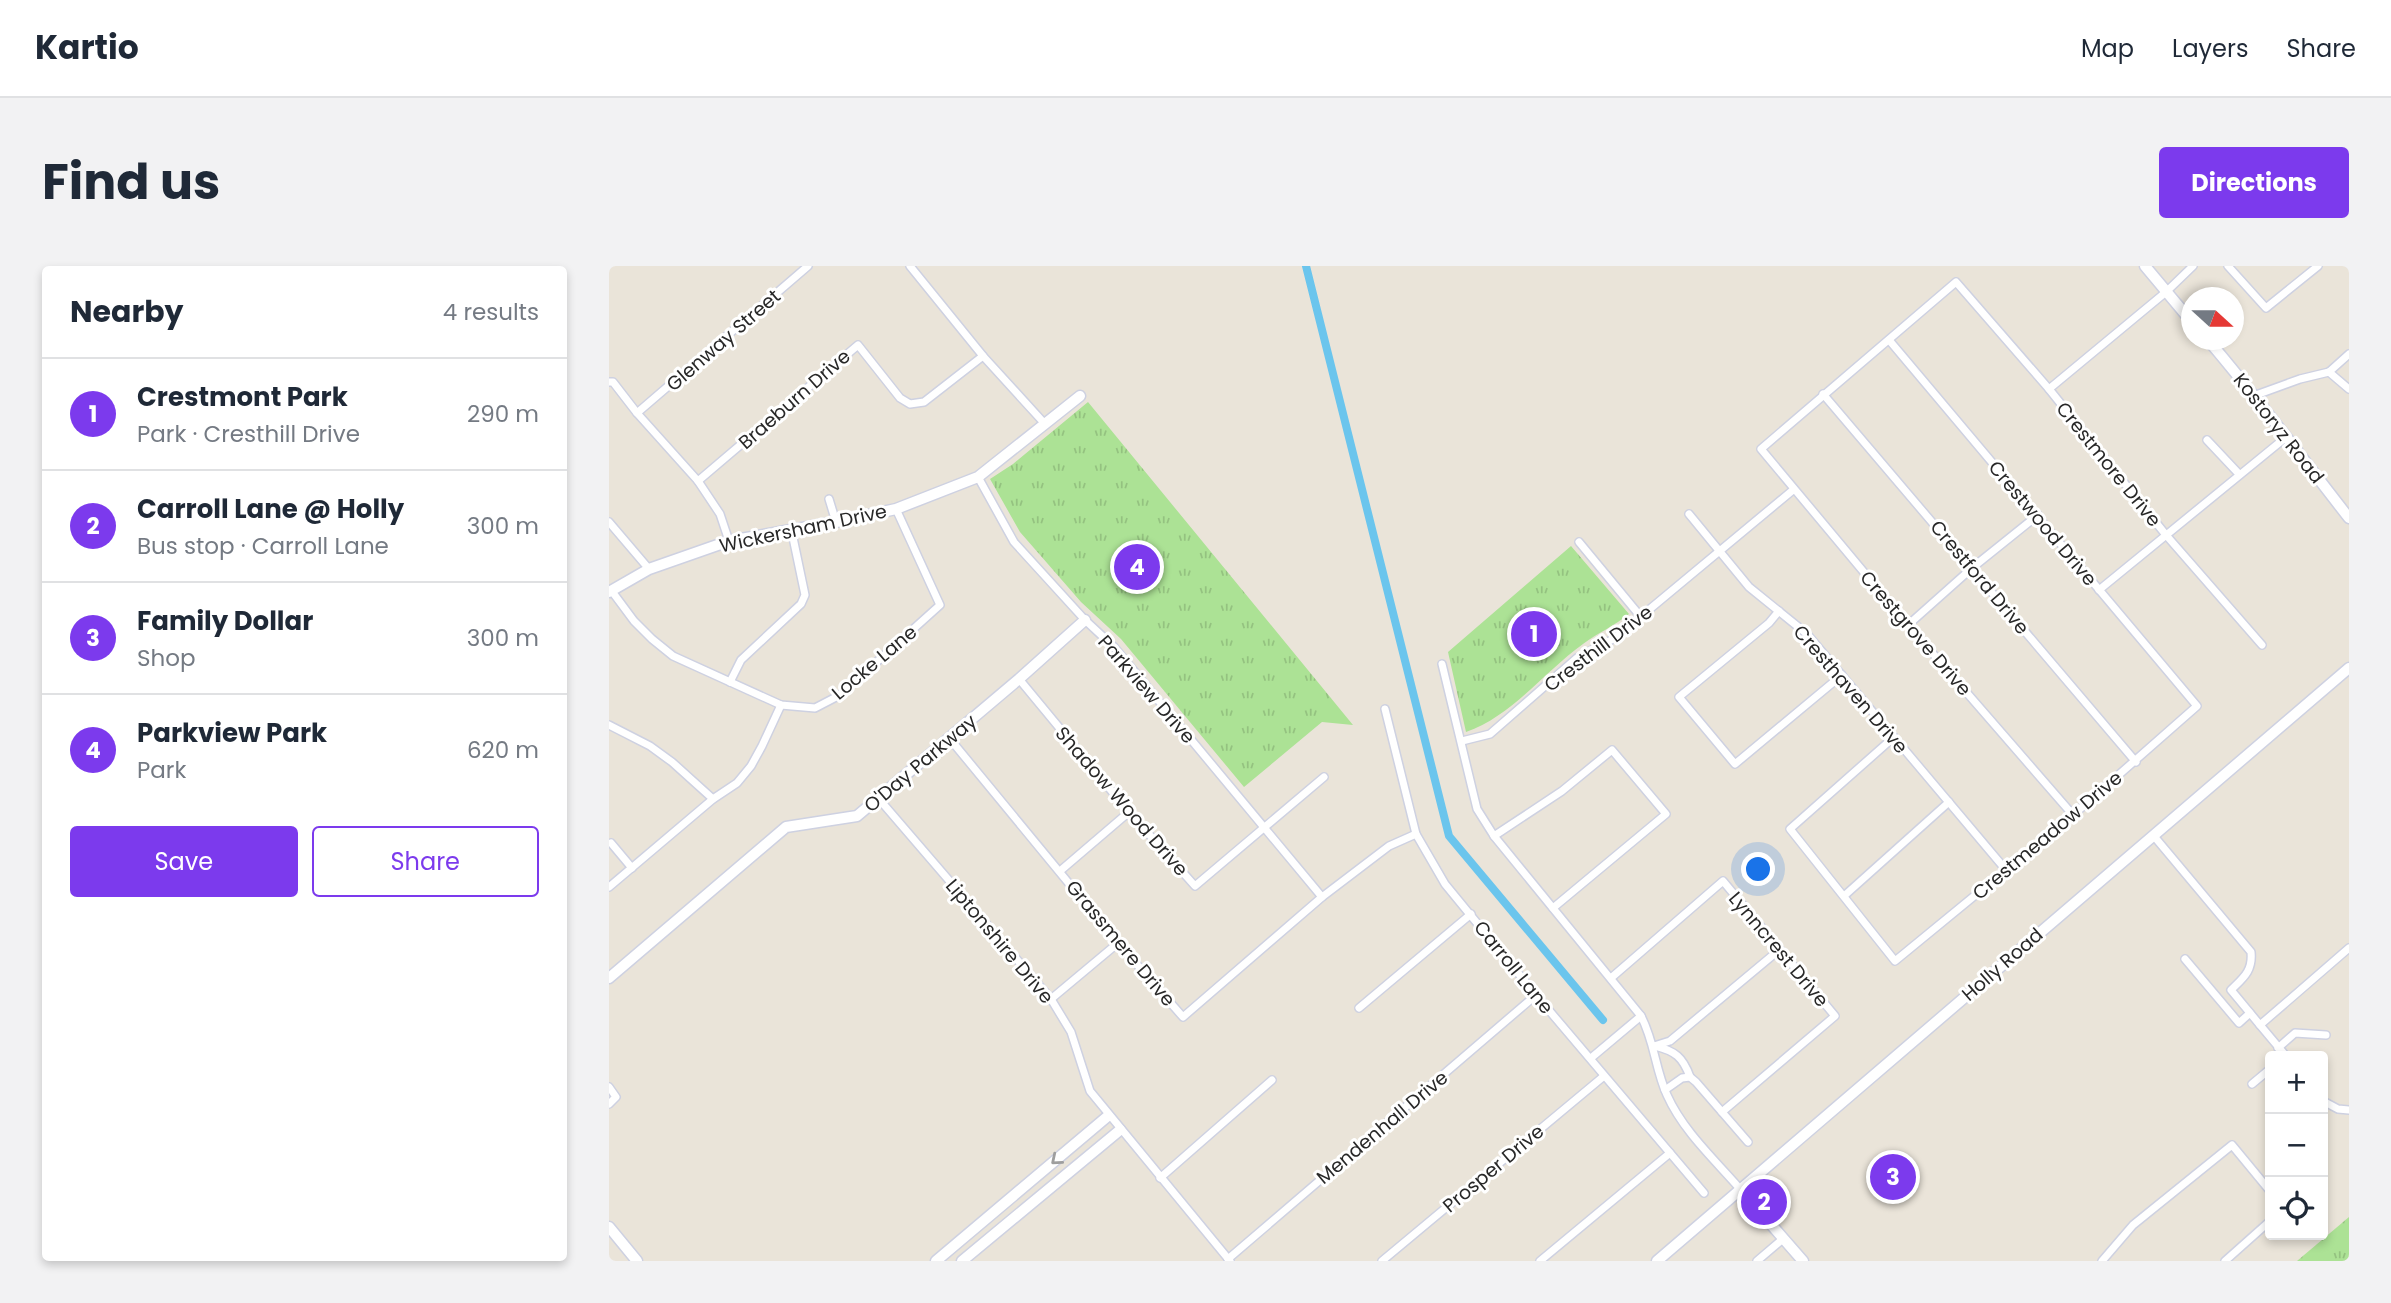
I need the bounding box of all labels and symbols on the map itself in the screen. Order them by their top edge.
street label: Glenway Street [660,283,786,398]
north arrow [2181,287,2244,350]
street label: Braeburn Drive [733,343,856,456]
street label: Kostoryz Road [2227,367,2330,489]
street label: Crestmore Drive [2050,396,2167,533]
street label: Crestwood Drive [1982,455,2103,592]
street label: Wickersham Drive [717,498,889,559]
street label: Crestford Drive [1924,514,2035,640]
pin: 4 [1114,541,1160,593]
street label: Crestgrove Drive [1854,565,1978,702]
street label: Cresthill Drive [1539,599,1658,698]
pin: 1 [1511,608,1557,660]
street label: Locke Lane [826,619,923,706]
street label: Cresthaven Drive [1787,619,1914,760]
street label: Parkview Drive [1092,629,1201,750]
street label: O'Day Parkway [858,708,983,819]
street label: Shadow Wood Drive [1049,721,1194,882]
street label: Crestmeadow Drive [1967,765,2128,906]
your location [1741,852,1775,886]
street label: Liptonshire Drive [939,873,1060,1009]
street label: Grassmere Drive [1060,874,1182,1012]
street label: Lynncrest Drive [1722,886,1835,1013]
street label: Carroll Lane [1467,915,1560,1020]
street label: Holly Road [1956,921,2049,1007]
street label: Mendenhall Drive [1311,1064,1454,1190]
street label: Prosper Drive [1437,1118,1550,1219]
pin: 3 [1870,1151,1916,1203]
one-way arrow [1052,1152,1065,1164]
pin: 2 [1741,1176,1787,1228]

